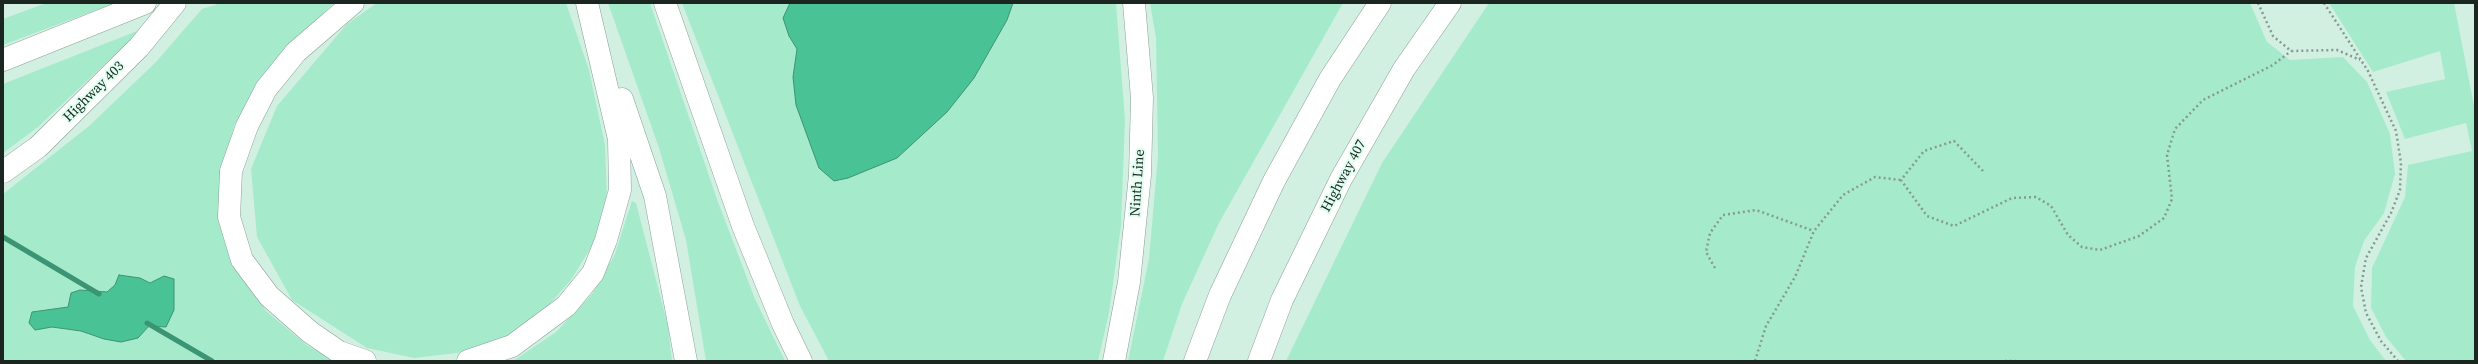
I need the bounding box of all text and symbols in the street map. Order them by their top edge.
street label: Highway 403 [60,58,128,126]
street label: Highway 407 [1318,137,1370,215]
street label: Ninth Line [1127,149,1149,217]

